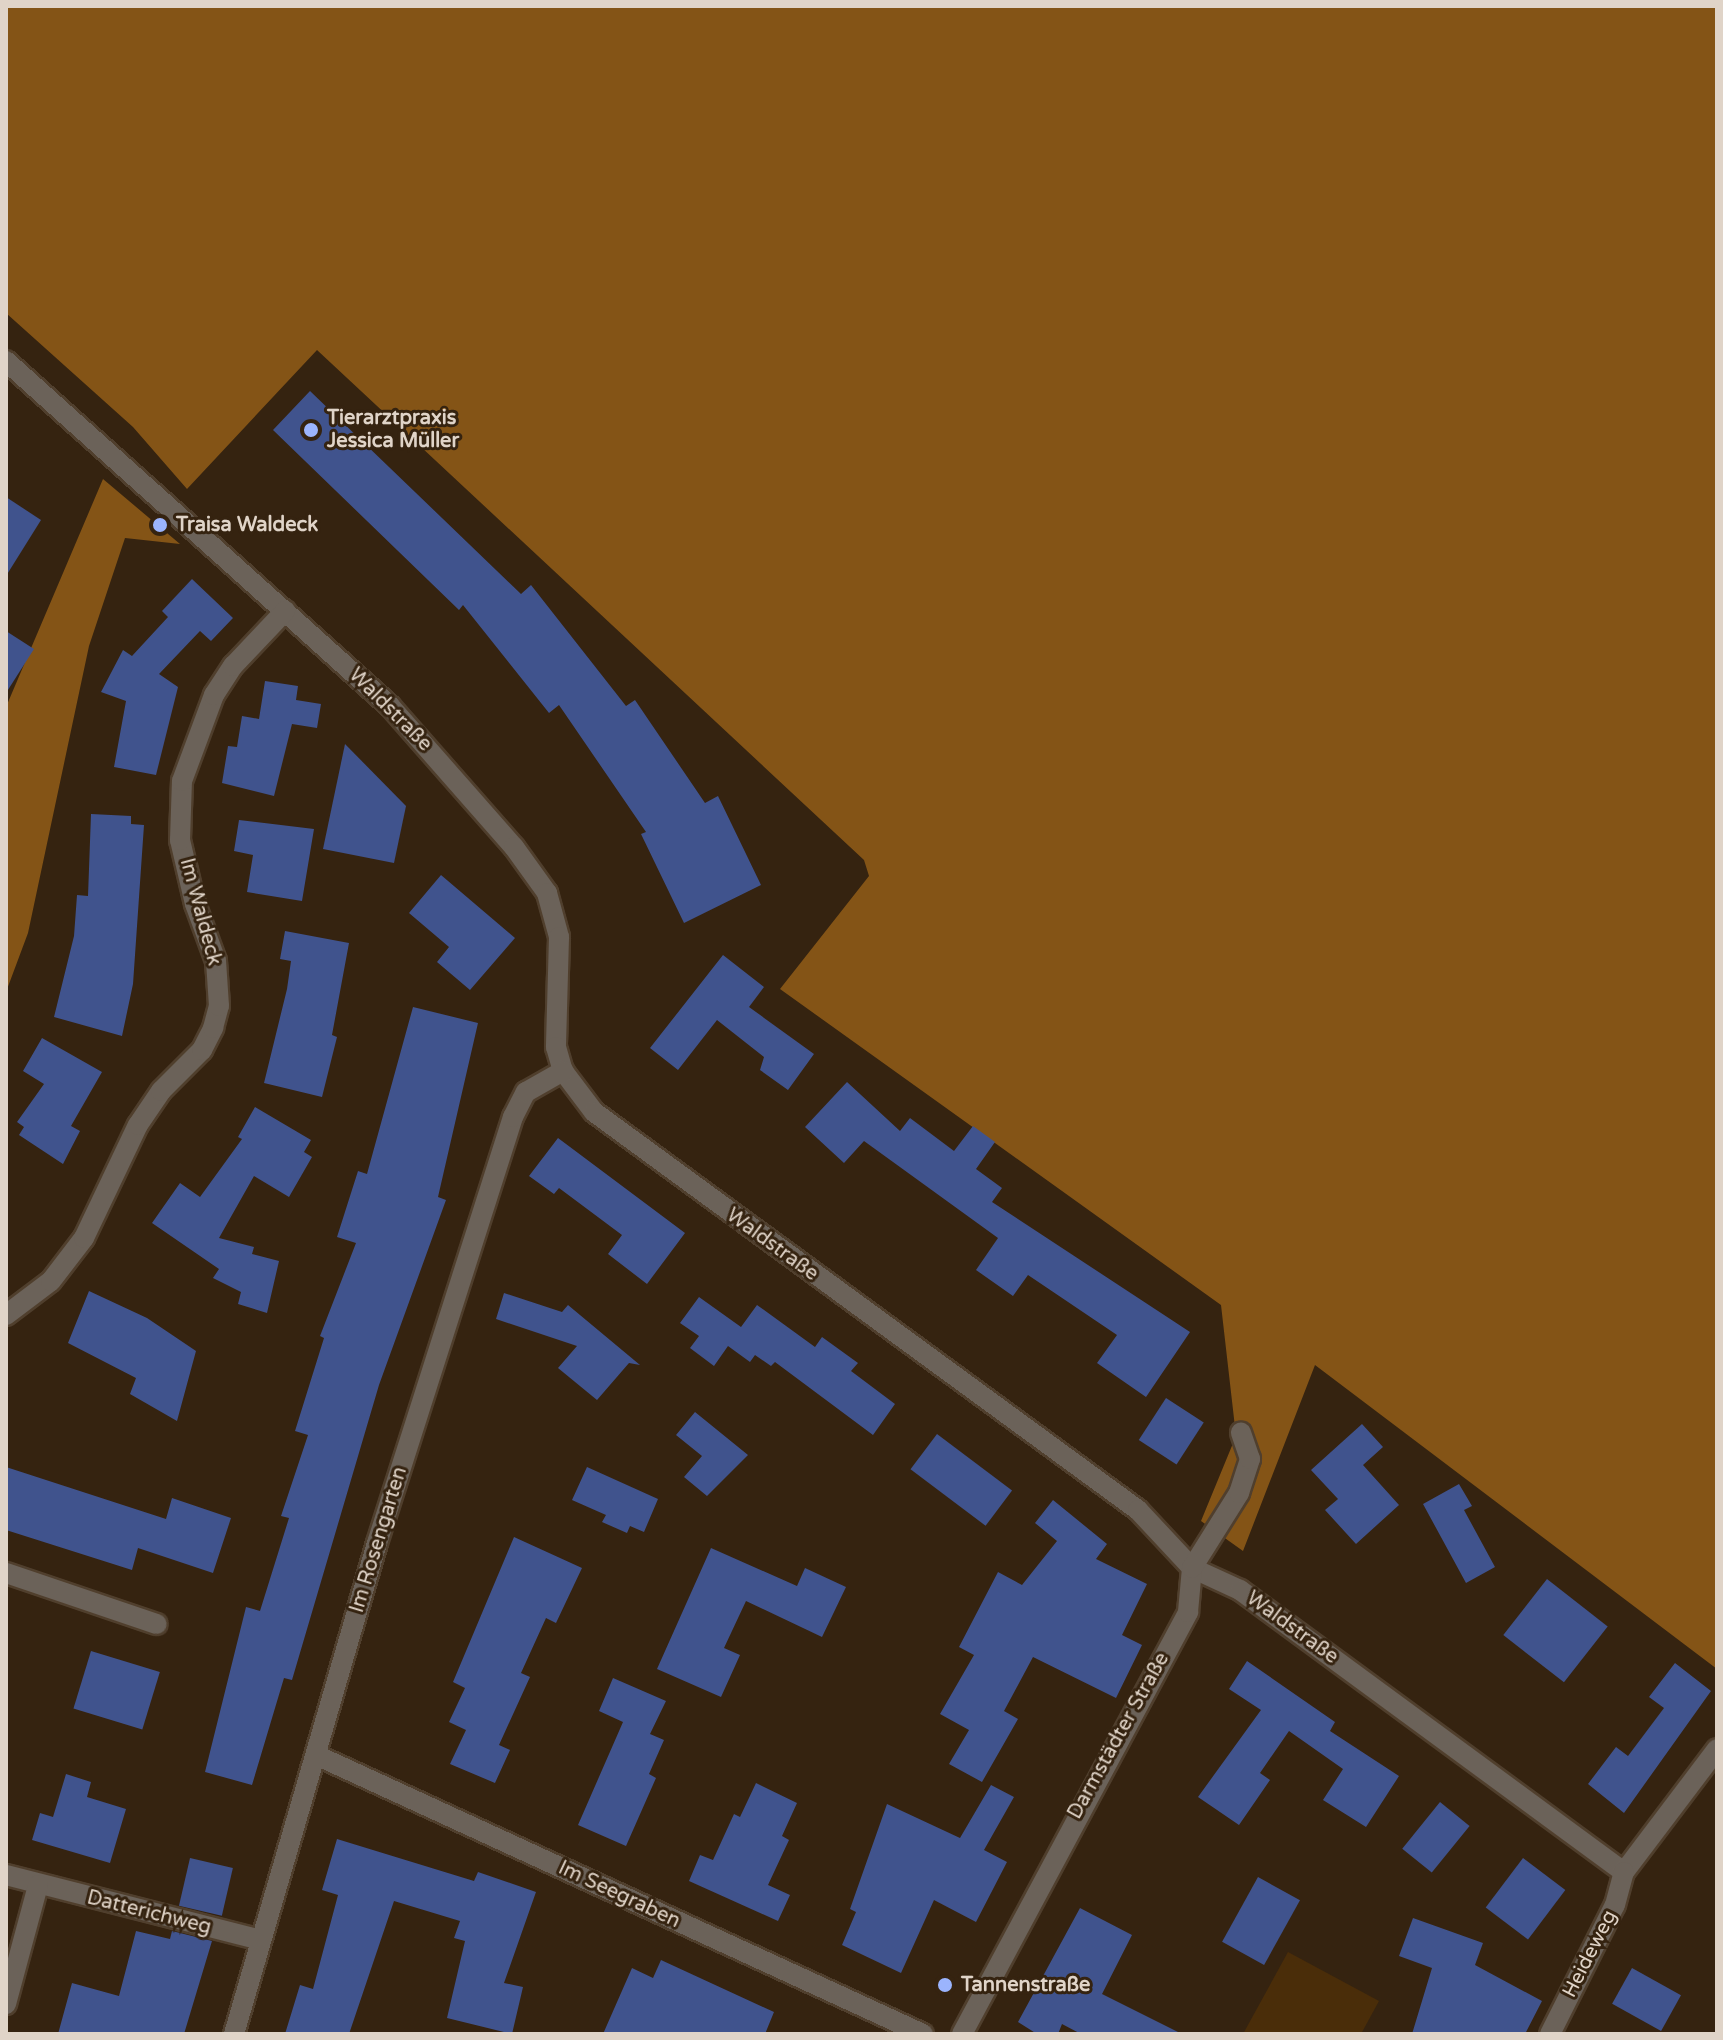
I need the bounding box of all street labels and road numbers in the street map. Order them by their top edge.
street label: Waldstraße [343,663,437,757]
street label: Im Waldeck [174,856,226,968]
street label: Waldstraße [721,1204,823,1286]
street label: Im Rosengarten [345,1464,413,1616]
street label: Waldstraße [1241,1587,1343,1669]
street label: Darmstädter Straße [1063,1649,1175,1823]
street label: Im Seegraben [554,1856,684,1934]
street label: Datterichweg [84,1886,214,1940]
street label: Heideweg [1558,1906,1622,2002]

